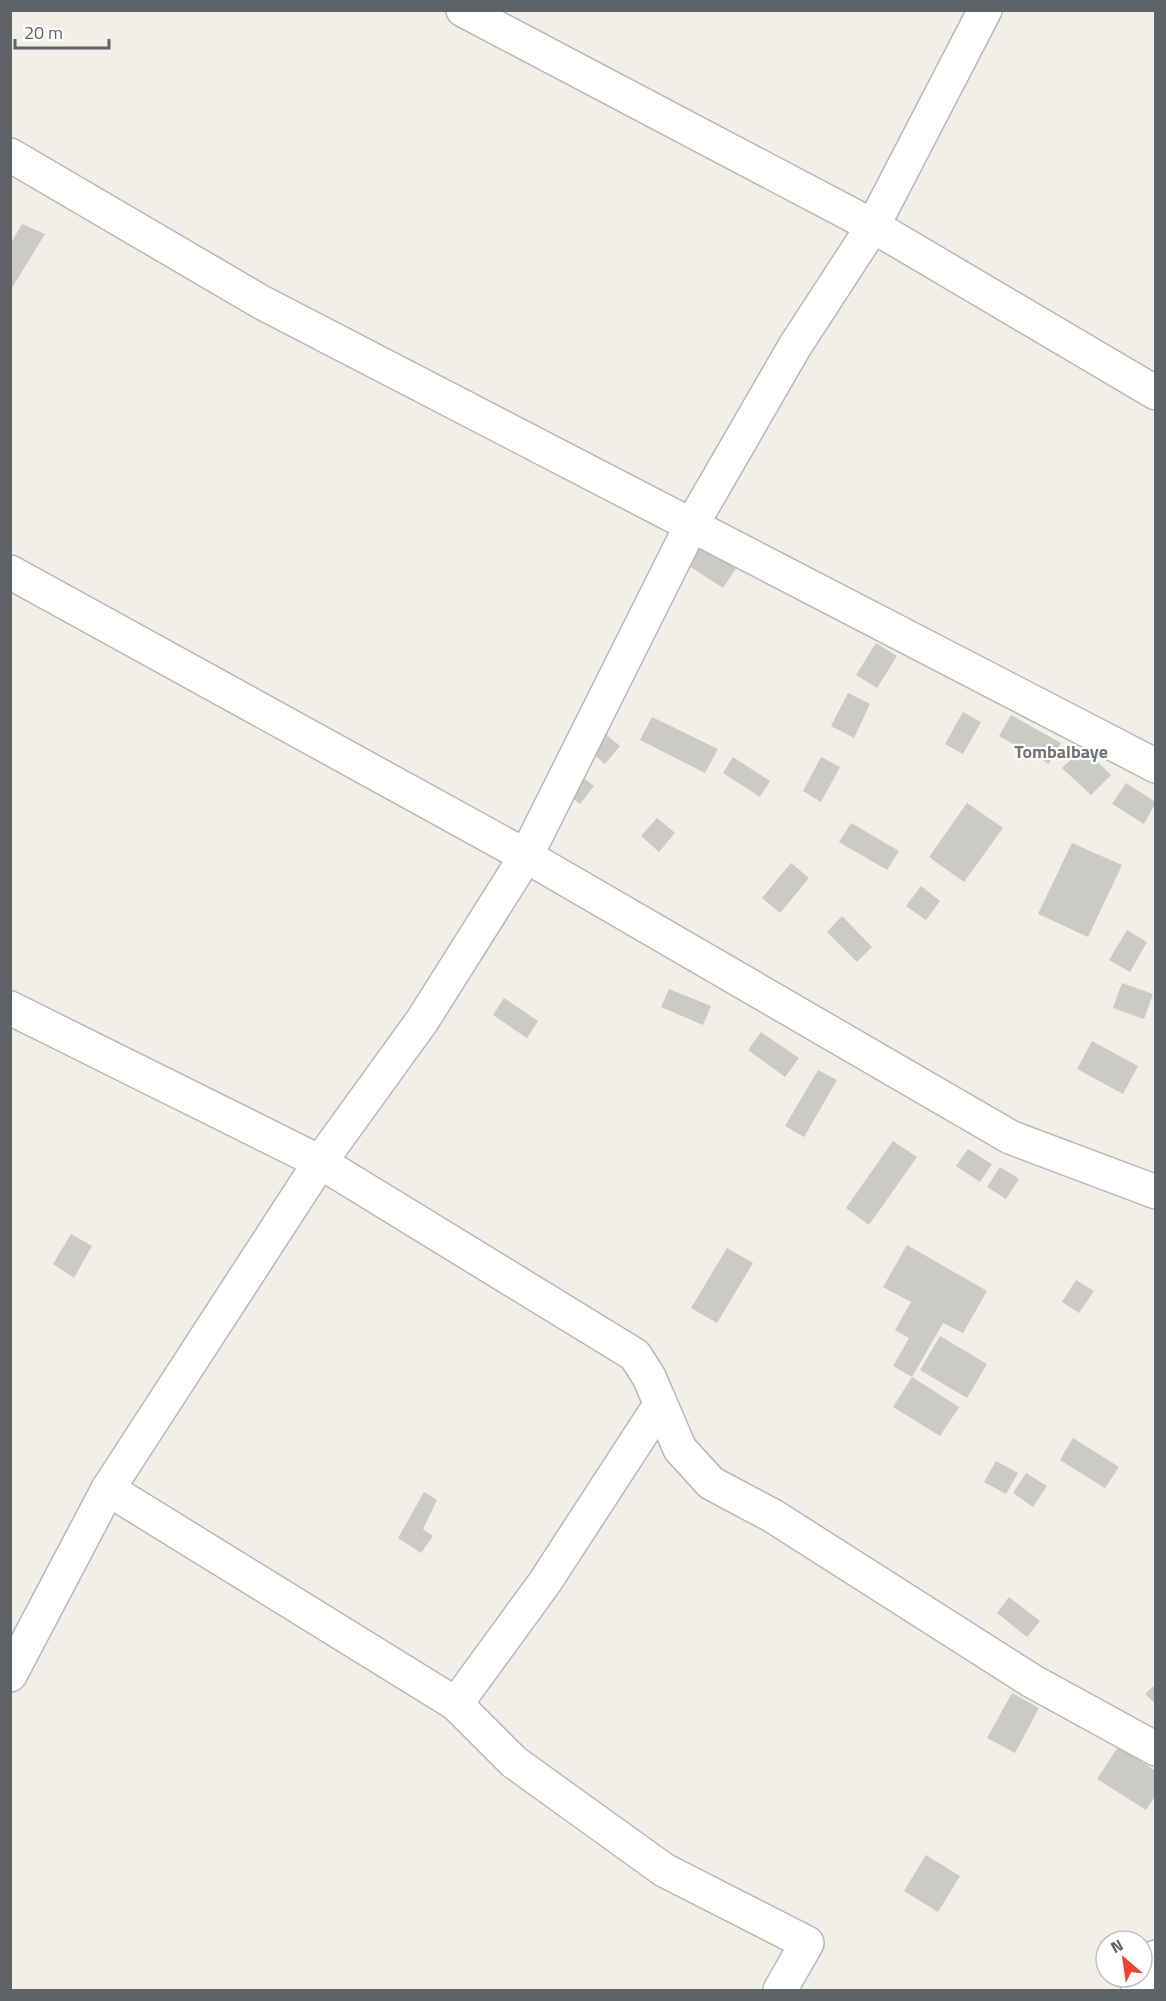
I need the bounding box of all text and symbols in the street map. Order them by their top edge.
scale bar [15,12,110,50]
text: 20 m [24,19,63,46]
district label: Tombalbaye [1014,738,1108,765]
north arrow [1094,1929,1154,1989]
text: N [1106,1933,1127,1959]

